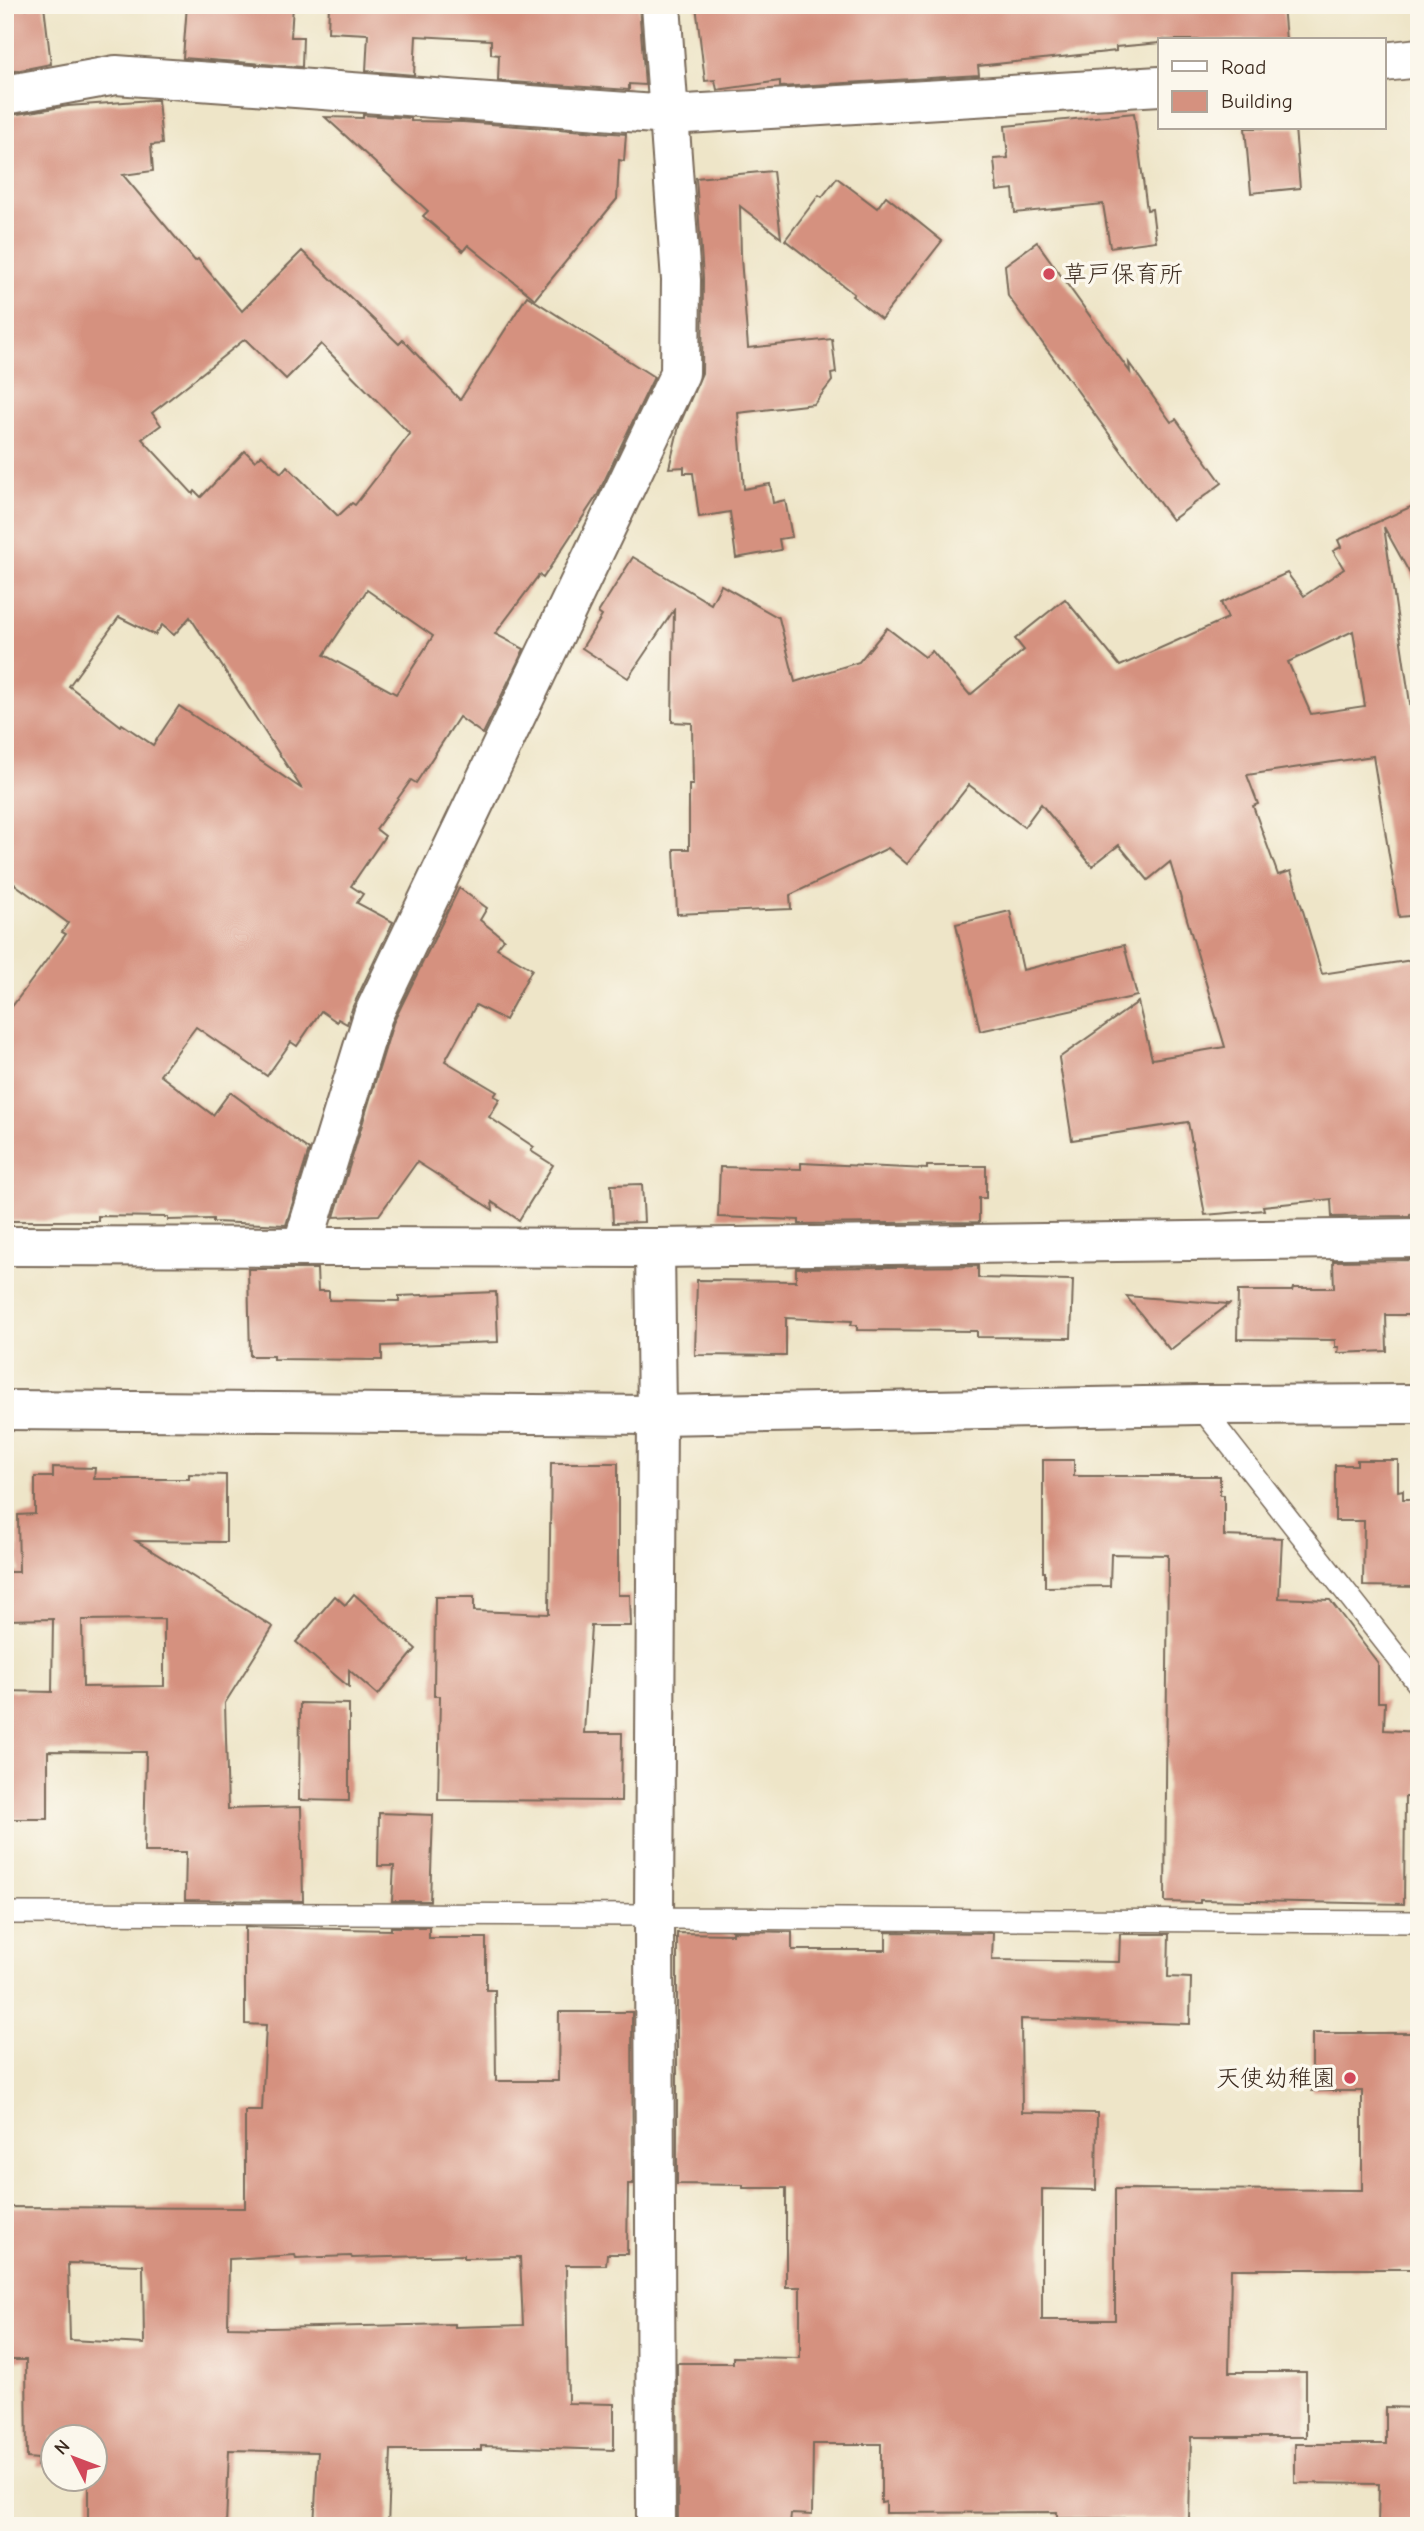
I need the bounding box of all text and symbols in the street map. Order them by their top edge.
legend [1158,38,1386,130]
text: Road [1221,55,1266,79]
text: Building [1221,89,1293,113]
place label: 草戸保育所 [1063,260,1183,288]
marker: 草戸保育所 [1041,266,1057,282]
place label: 天使幼稚園 [1216,2064,1336,2092]
marker: 天使幼稚園 [1342,2070,1358,2086]
north arrow [38,2422,108,2492]
text: N [50,2435,74,2459]

